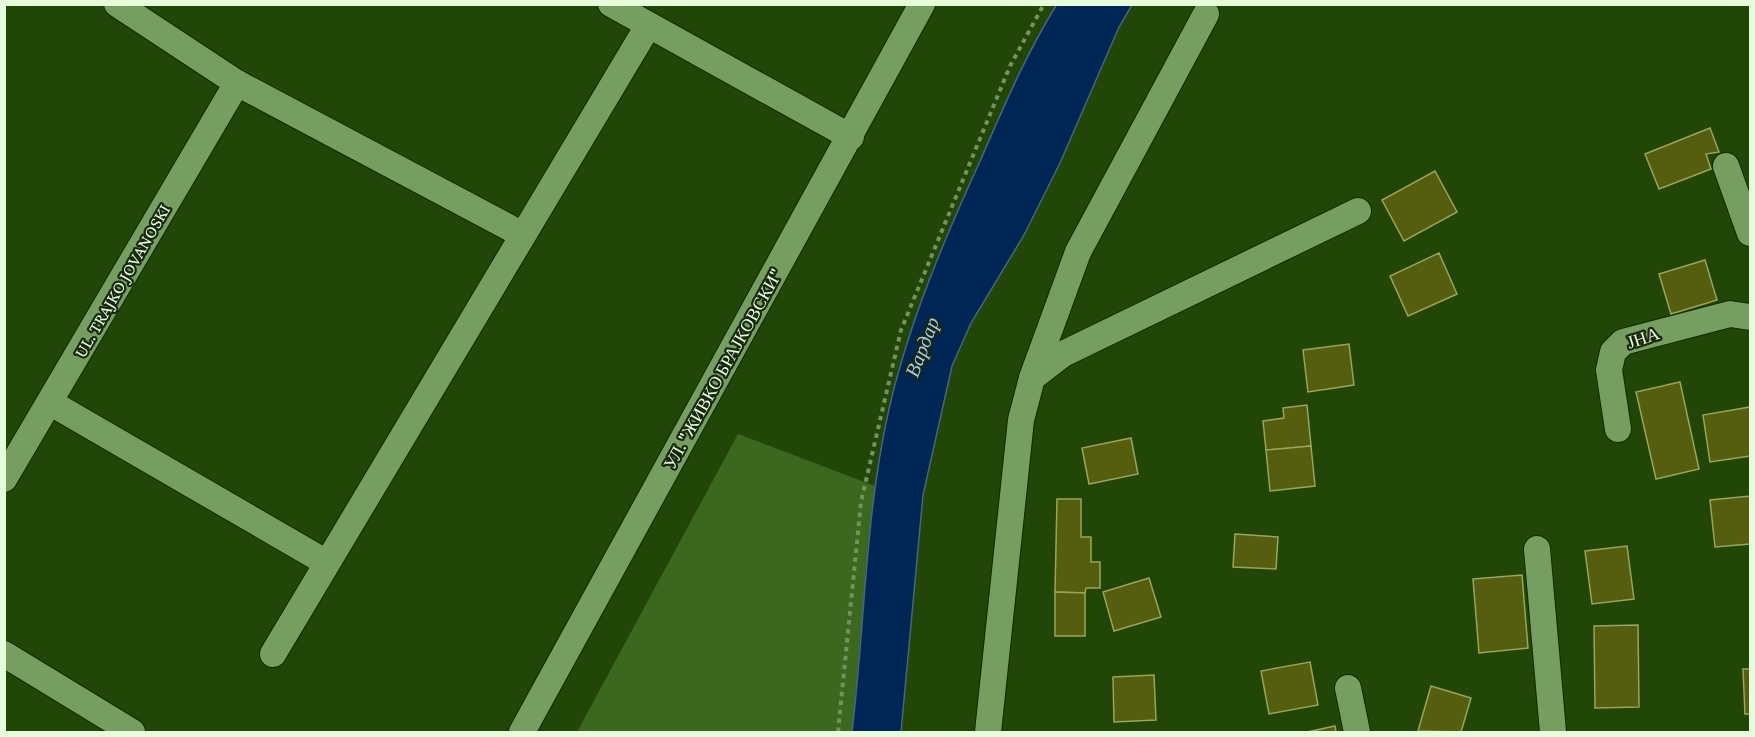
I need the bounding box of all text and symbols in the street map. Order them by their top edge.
street label: UL. TRAJKO JOVANOSKI [70,201,174,361]
street label: УЛ. "ЖИВКО БРАЈКОВСКИ" [660,265,786,473]
water label: Вардар [901,314,944,380]
street label: ЈНА [1624,323,1662,353]

